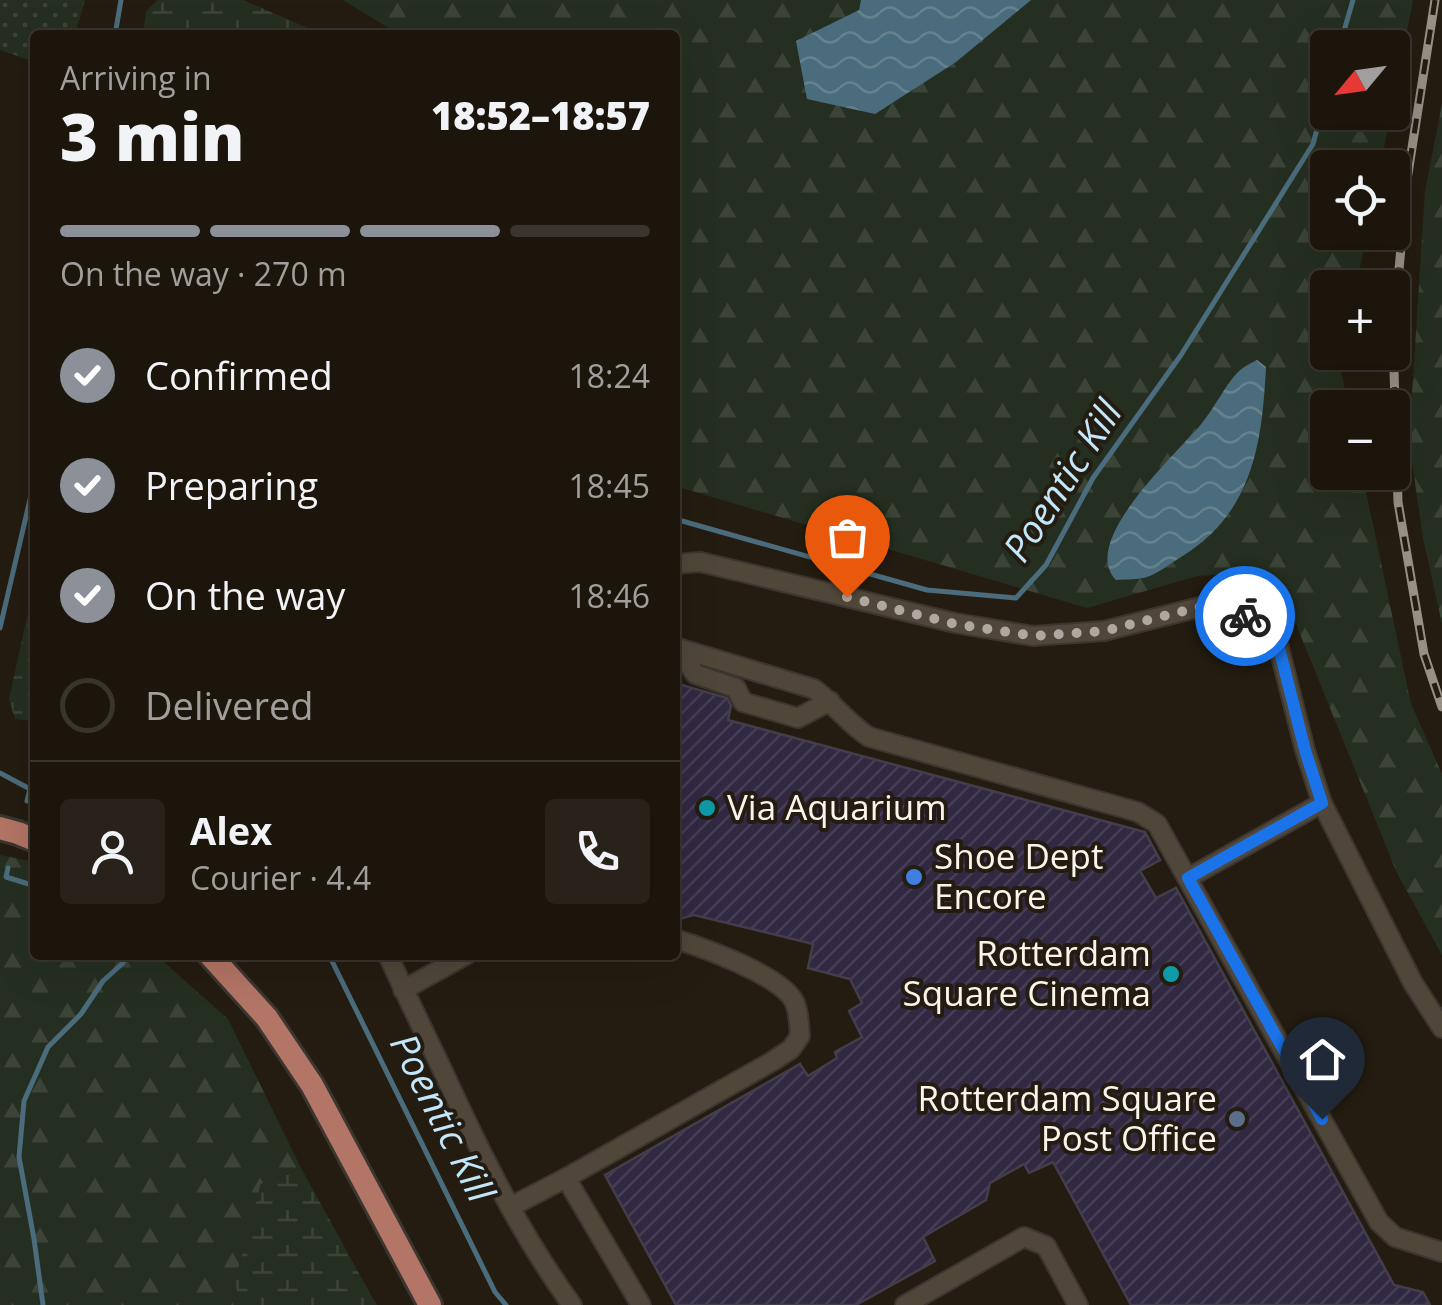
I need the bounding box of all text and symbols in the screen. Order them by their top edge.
north arrow [1310,30,1410,130]
map controls [1310,30,1410,490]
text: Arriving in [60,56,212,99]
text: 18:52–18:57 [431,89,650,141]
text: 3 min [60,92,245,180]
button: locate [1310,150,1410,250]
text: On the way · 270 m [60,252,347,295]
button: + [1310,270,1410,370]
icon: check [60,348,115,403]
text: Confirmed [145,349,333,401]
text: 18:24 [568,354,650,397]
water label: Poentic Kill [990,388,1134,571]
button: − [1310,390,1410,490]
icon: check [60,458,115,513]
text: Preparing [145,459,318,511]
text: 18:45 [568,464,650,507]
pin [805,495,890,598]
icon: bag [820,510,875,565]
courier [1195,566,1295,666]
icon: check [60,568,115,623]
text: On the way [145,569,345,621]
text: 18:46 [568,574,650,617]
icon: bike [1218,589,1273,644]
text: Delivered [145,679,314,731]
place label: Via Aquarium [727,783,947,830]
marker: Via Aquarium [696,797,718,819]
button: person [60,799,165,904]
button: phone [545,799,650,904]
text: Alex [190,804,272,856]
place label: Shoe Dept Encore [934,832,1103,919]
text: Courier · 4.4 [190,856,371,899]
marker: Shoe Dept Encore [903,866,925,888]
place label: Rotterdam Square Cinema [903,929,1151,1016]
marker: Rotterdam Square Cinema [1160,963,1182,985]
pin [1280,1017,1365,1120]
water label: Poentic Kill [379,1024,509,1212]
icon: home [1295,1032,1350,1087]
place label: Rotterdam Square Post Office [918,1074,1217,1161]
marker: Rotterdam Square Post Office [1226,1108,1248,1130]

